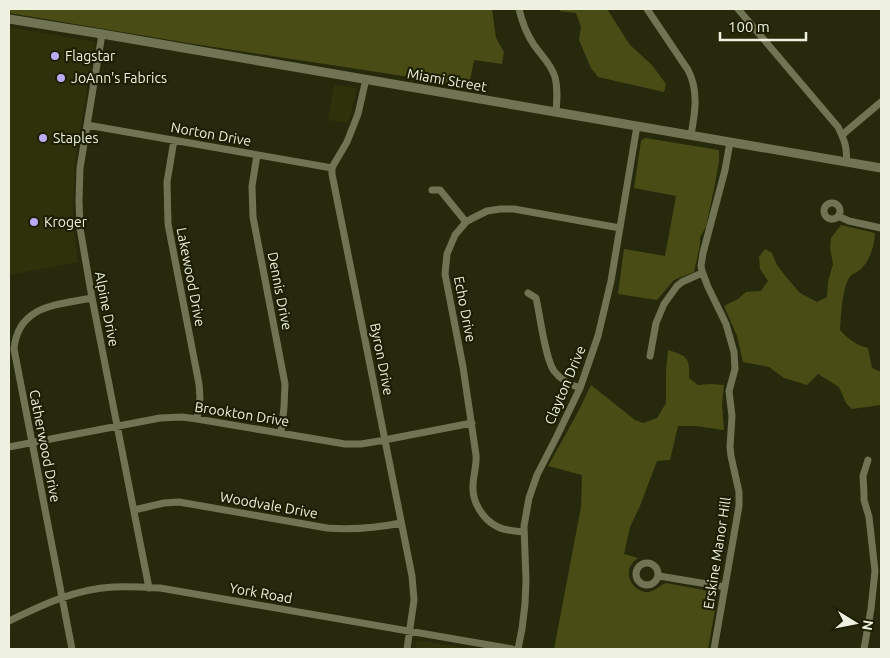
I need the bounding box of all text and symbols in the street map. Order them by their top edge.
scale bar [720,10,806,42]
text: 100 m [728,18,770,35]
place label: Flagstar [65,48,116,64]
marker: Flagstar [49,50,61,62]
street label: Miami Street [406,65,489,95]
place label: JoAnn's Fabrics [71,70,167,86]
marker: JoAnn's Fabrics [55,72,67,84]
street label: Norton Drive [170,119,252,149]
place label: Staples [53,130,99,146]
marker: Staples [37,132,49,144]
place label: Kroger [44,214,88,230]
marker: Kroger [28,216,40,228]
street label: Lakewood Drive [174,226,208,328]
street label: Dennis Drive [265,251,295,331]
street label: Alpine Drive [92,270,122,348]
street label: Echo Drive [451,275,479,343]
street label: Byron Drive [367,321,397,397]
street label: Clayton Drive [541,343,589,427]
street label: Catherwood Drive [26,388,64,504]
street label: Brookton Drive [194,399,290,429]
street label: Woodvale Drive [219,489,319,521]
street label: Erskine Manor Hill [700,496,734,610]
street label: York Road [228,580,294,606]
north arrow [830,598,880,648]
text: N [859,619,877,632]

